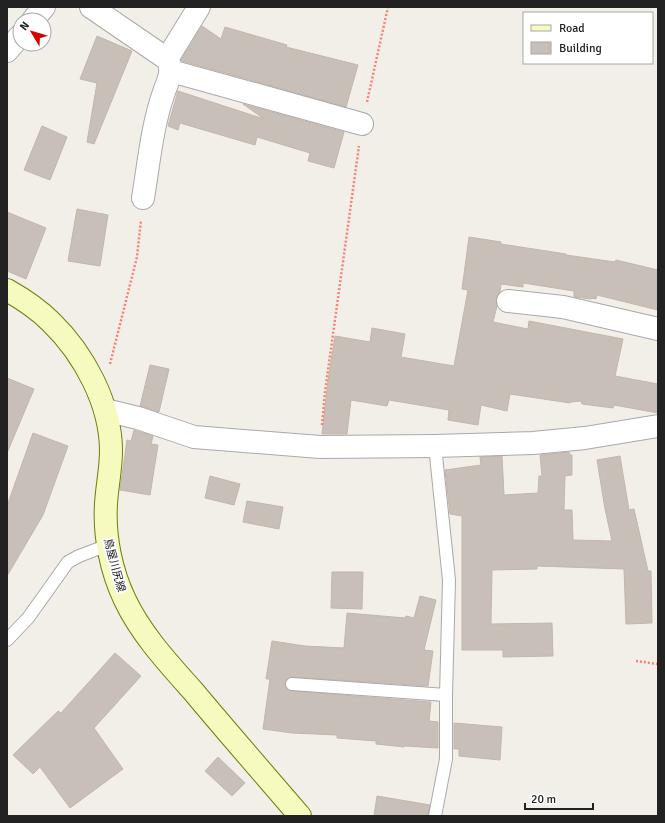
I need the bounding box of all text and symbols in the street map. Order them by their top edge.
north arrow [12,12,52,52]
legend [523,12,653,64]
text: N [17,19,32,33]
text: Road [559,21,585,36]
text: Building [559,41,602,56]
street label: 鳥屋川尻線 [101,537,128,593]
scale bar [525,785,593,811]
text: 20 m [531,792,556,807]

